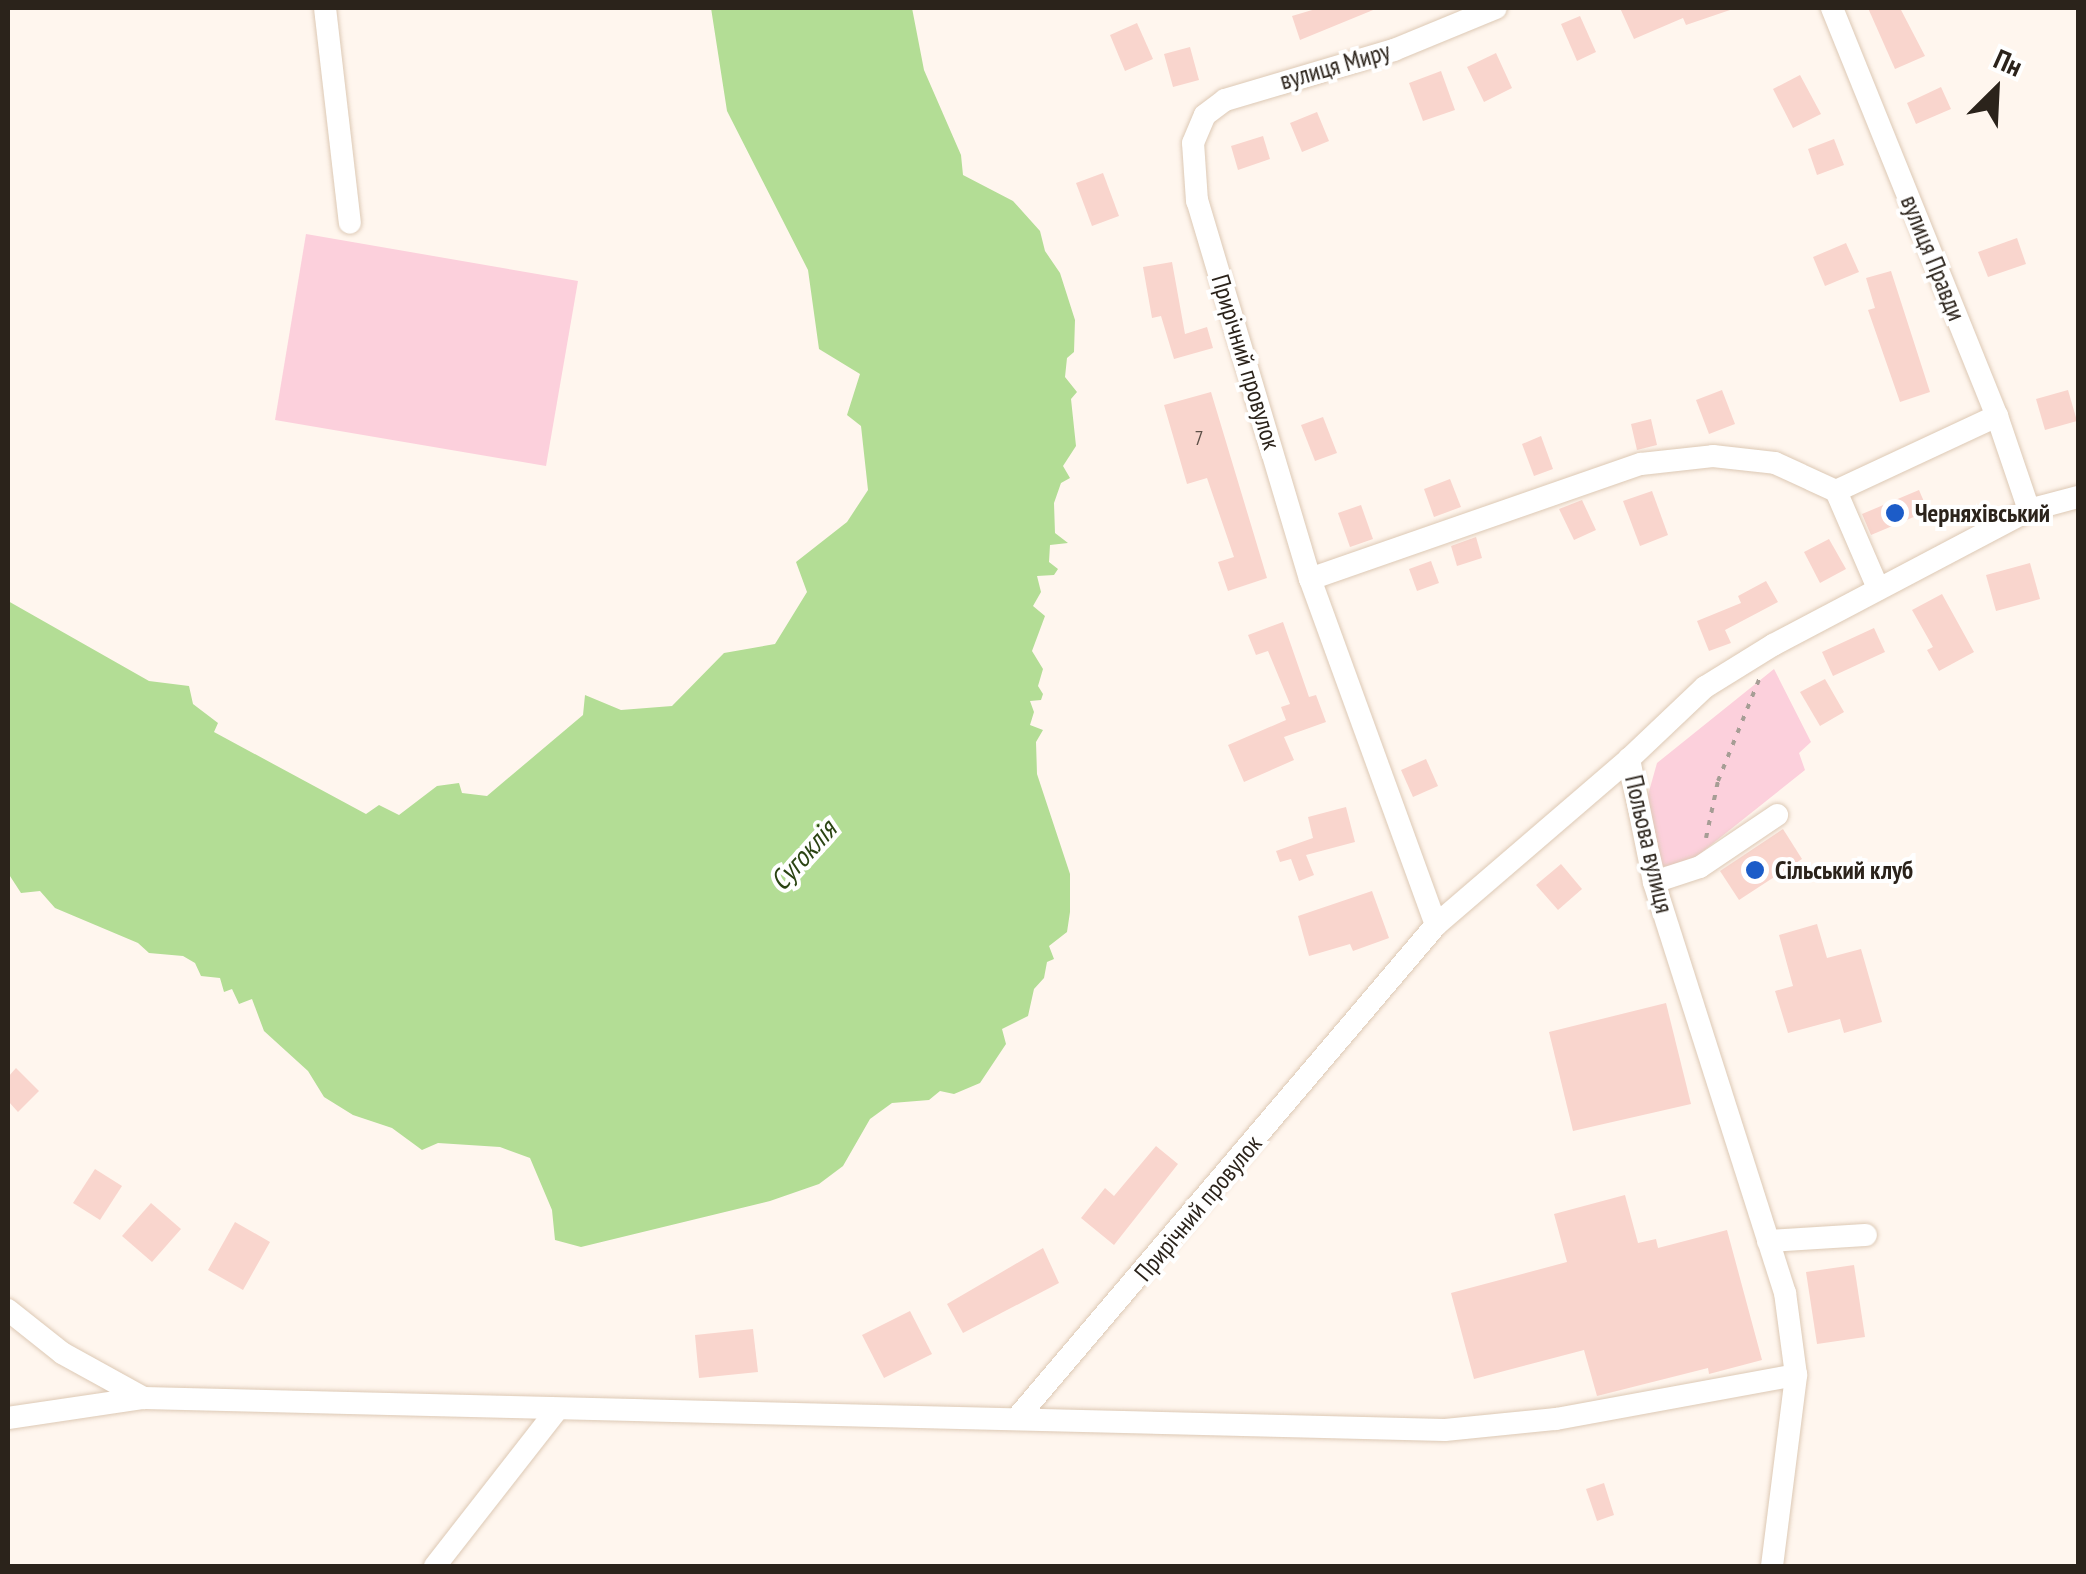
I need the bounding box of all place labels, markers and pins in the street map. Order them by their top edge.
place label: Черняхівський [1915,498,2050,528]
marker: Черняхівський [1884,502,1906,524]
place label: Сільський клуб [1775,855,1913,885]
marker: Сільський клуб [1744,859,1766,881]

